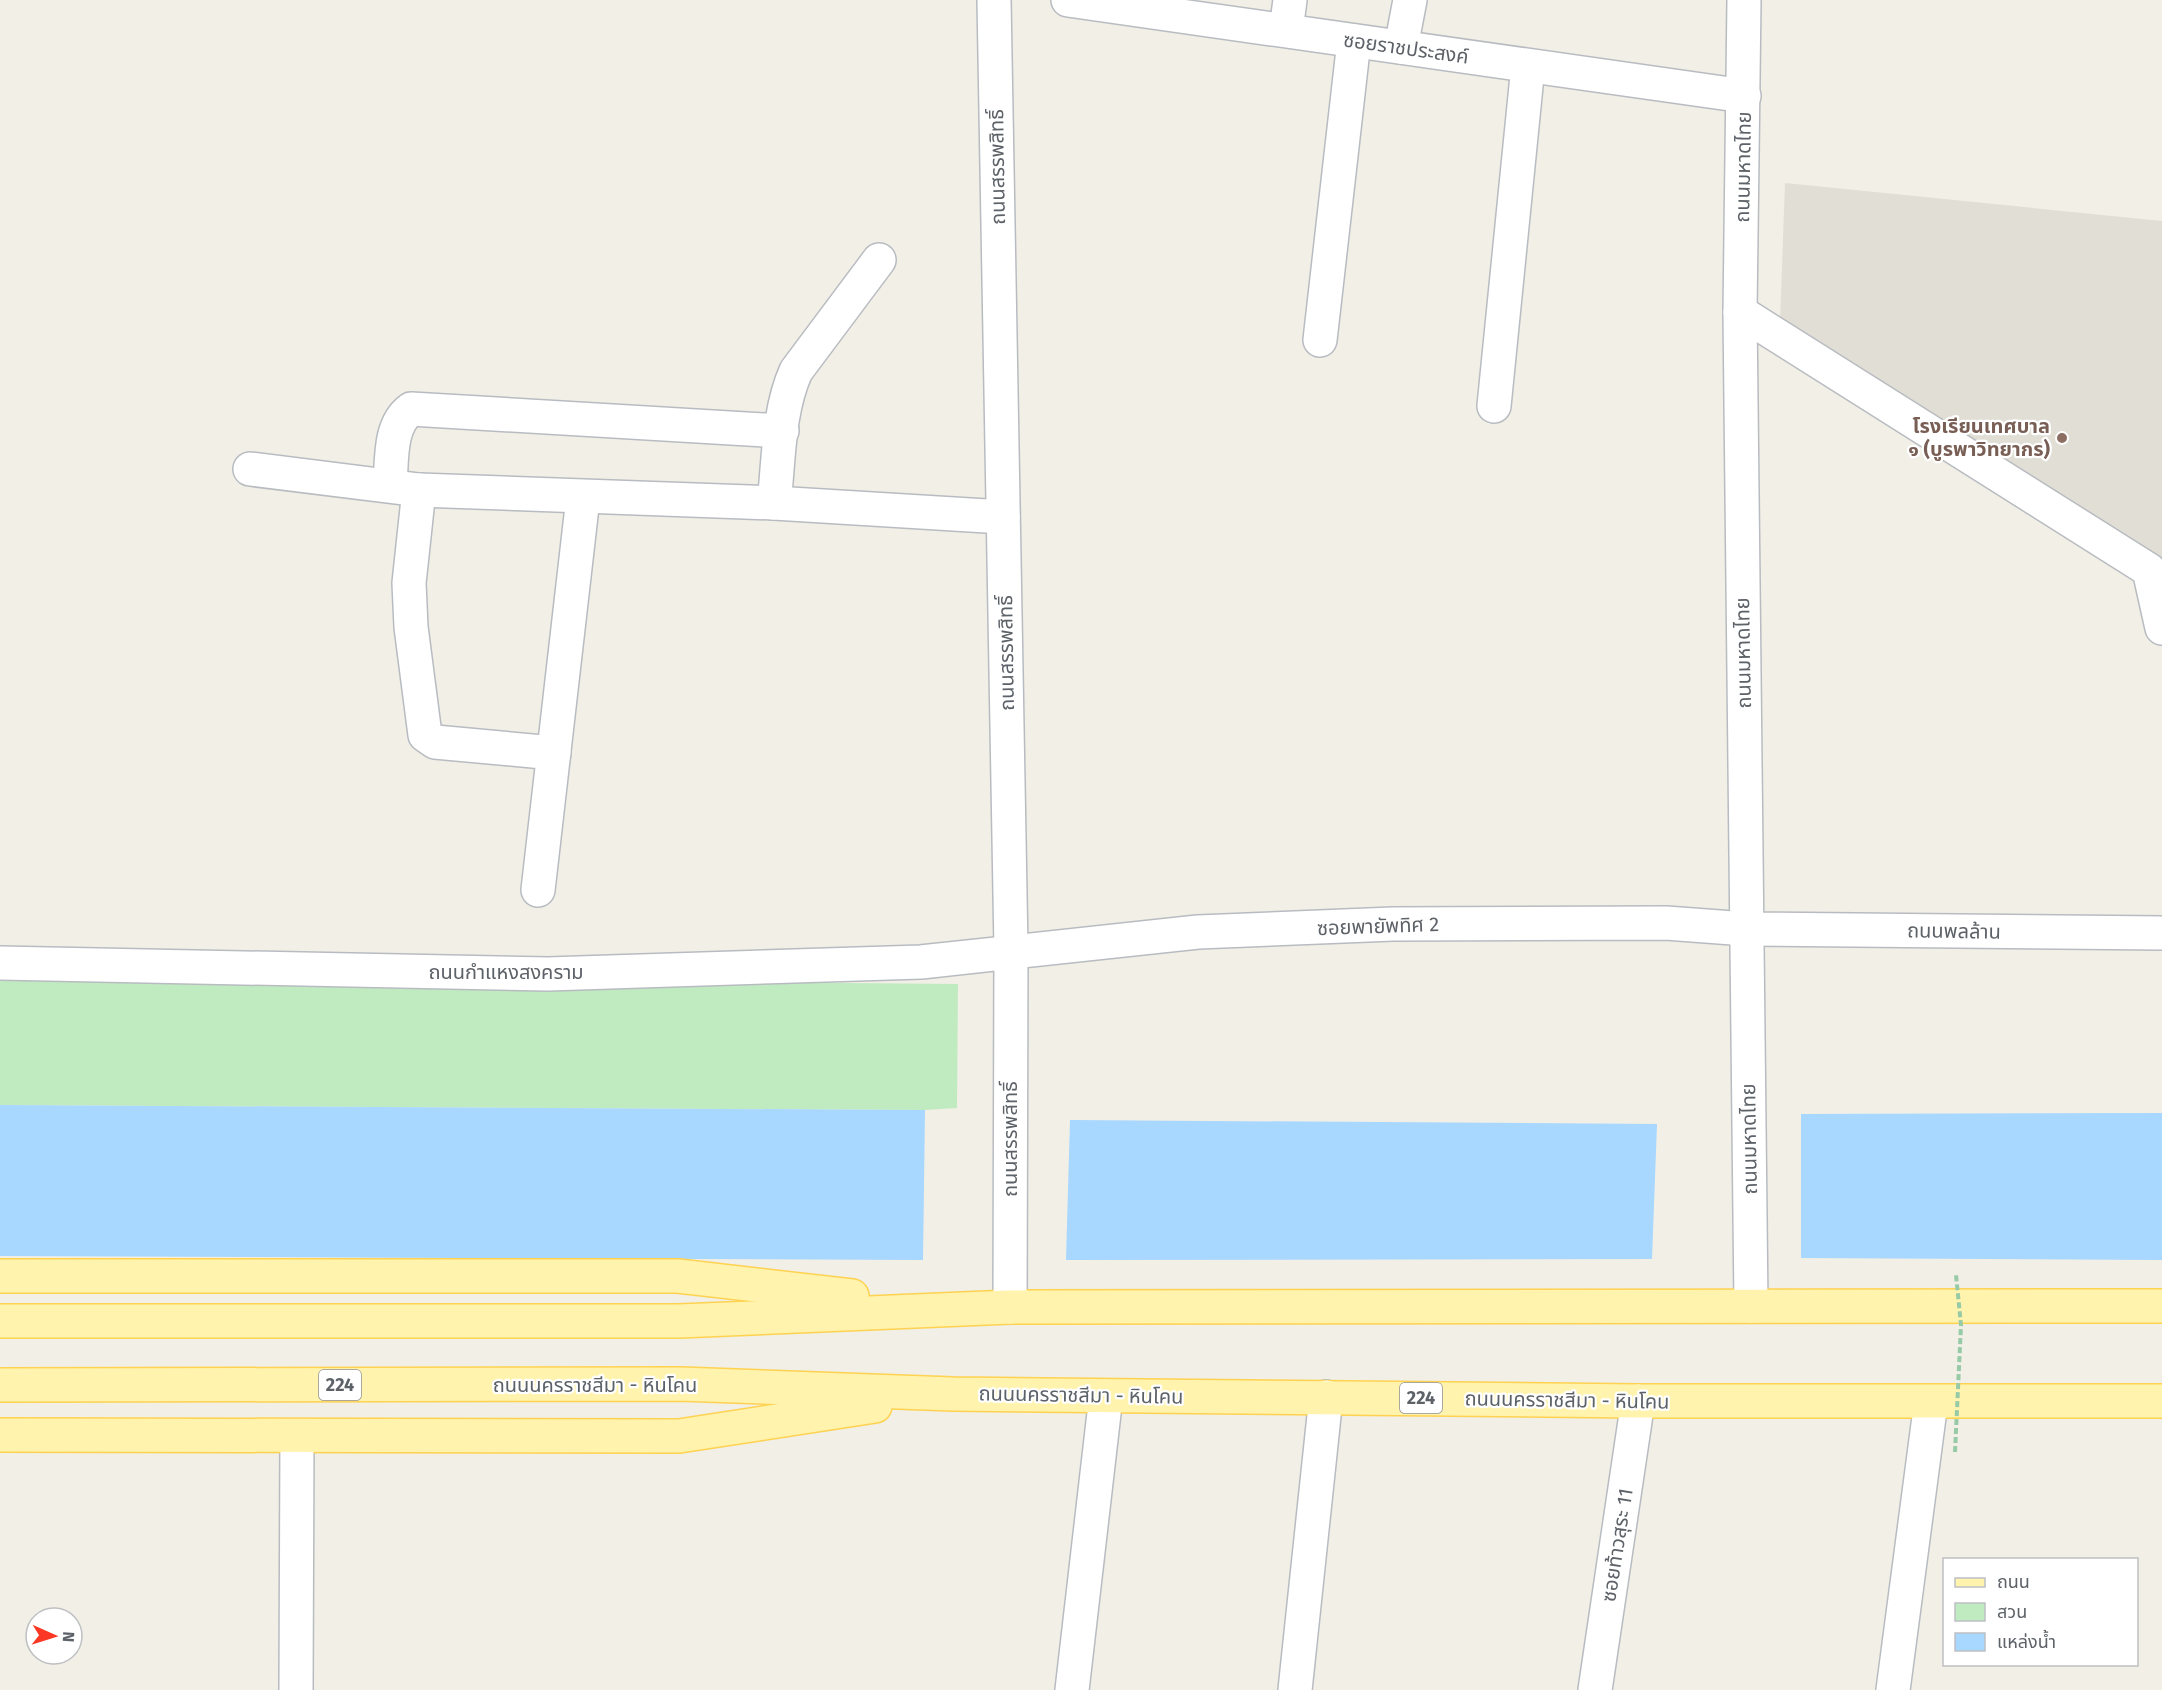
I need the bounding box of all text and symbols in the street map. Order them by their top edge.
street label: ซอยราชประสงค์ [1342,27,1470,69]
street label: ถนนสรรพสิทธิ์ [984,109,1010,225]
street label: ถนนมหาดไทย [1730,111,1756,223]
place label: โรงเรียนเทศบาล ๑ (บูรพาวิทยากร) [1908,414,2050,461]
marker: โรงเรียนเทศบาล ๑ (บูรพาวิทยากร) [2055,431,2069,445]
street label: ถนนสรรพสิทธิ์ [993,595,1019,711]
street label: ถนนมหาดไทย [1730,597,1756,709]
street label: ซอยพายัพทิศ 2 [1317,912,1439,940]
street label: ถนนพลล้าน [1907,918,2001,944]
street label: ถนนกำแหงสงคราม [428,960,584,984]
street label: ถนนสรรพสิทธิ์ [998,1081,1022,1197]
street label: ถนนมหาดไทย [1736,1083,1762,1195]
road number: 224 [319,1370,361,1400]
street label: ถนนนครราชสีมา - หินโคน [493,1373,697,1397]
street label: ถนนนครราชสีมา - หินโคน [978,1381,1184,1409]
road number: 224 [1400,1383,1442,1413]
street label: ถนนนครราชสีมา - หินโคน [1464,1386,1670,1414]
street label: ซอยท้าวสุระ 11 [1596,1486,1638,1604]
legend [1943,1558,2138,1666]
text: ถนน [1997,1571,2030,1593]
text: สวน [1997,1601,2027,1623]
north arrow [24,1606,84,1666]
text: แหล่งน้ำ [1997,1629,2056,1653]
text: N [59,1631,78,1643]

